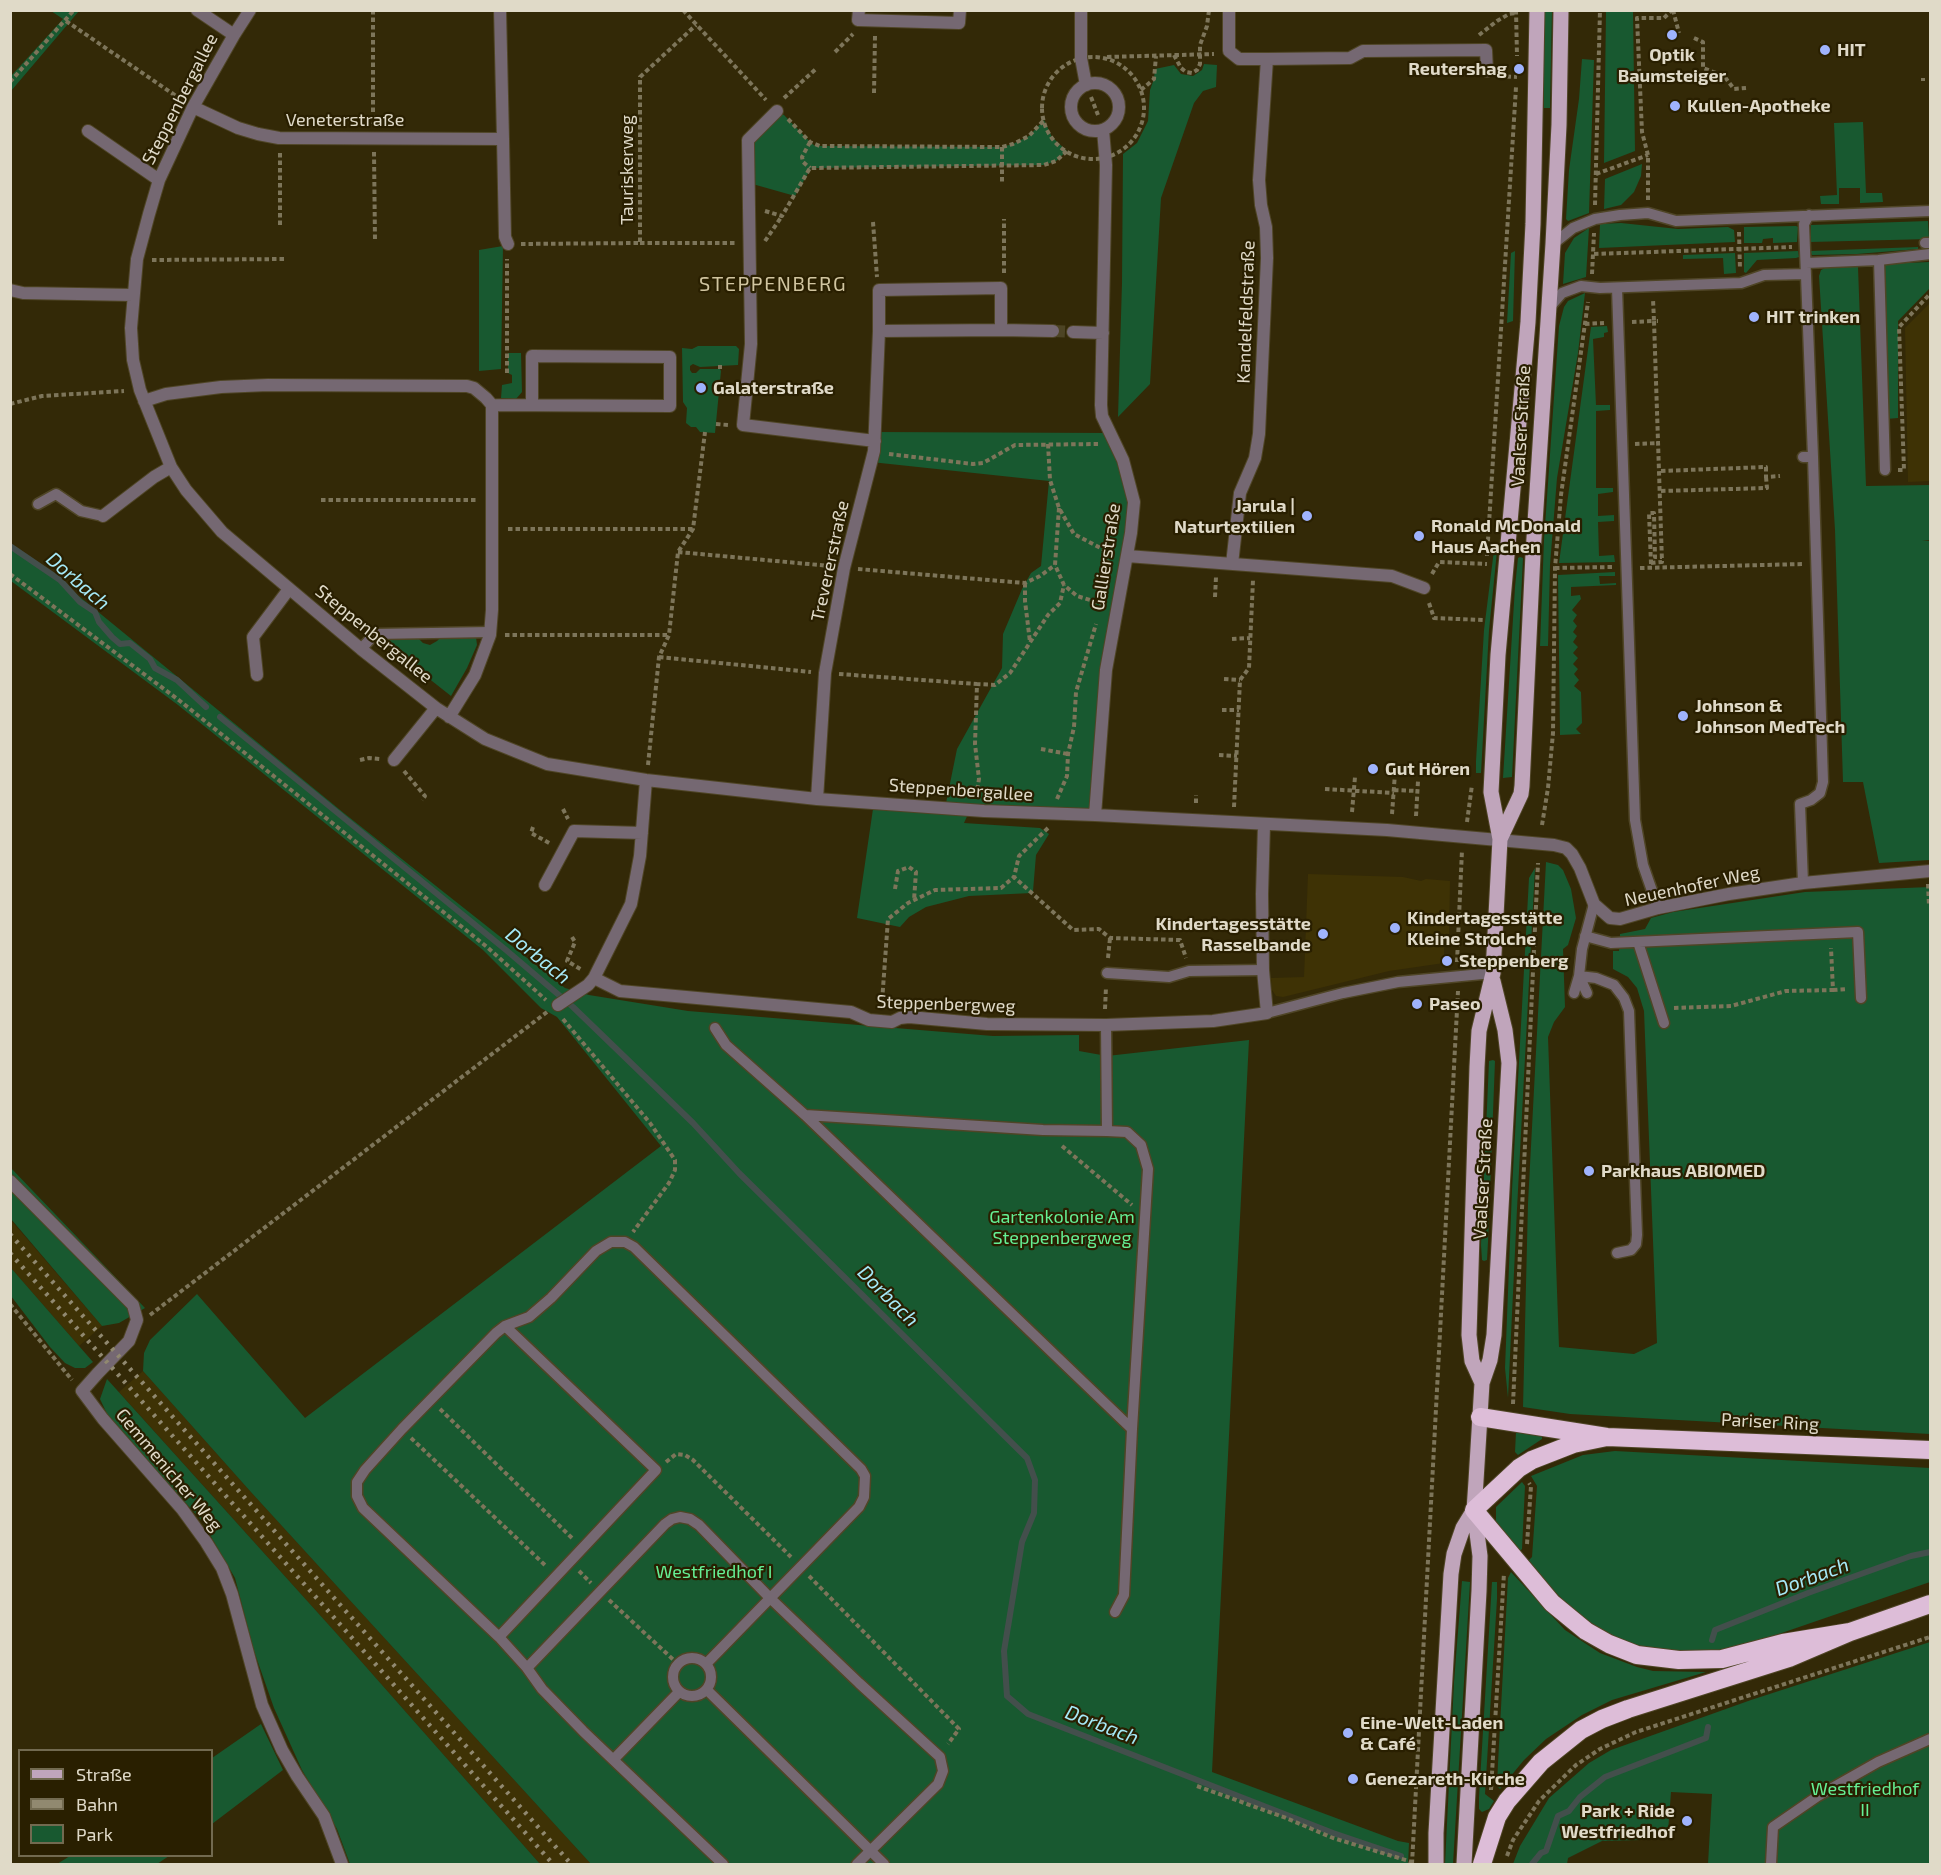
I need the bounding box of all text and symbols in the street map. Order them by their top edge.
marker: Optik Baumsteiger [1665,28,1679,42]
street label: Steppenbergallee [138,30,222,168]
place label: HIT [1837,39,1866,61]
marker: HIT [1818,43,1832,57]
place label: Optik Baumsteiger [1618,44,1726,86]
place label: Reutershag [1408,58,1507,80]
marker: Reutershag [1512,62,1526,76]
place label: Kullen-Apotheke [1687,95,1831,117]
marker: Kullen-Apotheke [1668,99,1682,113]
street label: Veneterstraße [286,109,404,131]
street label: Tauriskerweg [616,115,638,225]
street label: Kandelfeldstraße [1233,240,1259,384]
district label: STEPPENBERG [699,272,847,296]
place label: HIT trinken [1766,306,1860,328]
marker: HIT trinken [1747,310,1761,324]
street label: Vaalser Straße [1507,365,1535,487]
place label: Galaterstraße [713,377,834,399]
marker: Galaterstraße [694,381,708,395]
place label: Jarula | Naturtextilien [1174,495,1295,538]
street label: Trevererstraße [807,498,853,624]
street label: Gallierstraße [1087,502,1125,612]
marker: Jarula | Naturtextilien [1300,509,1314,523]
place label: Ronald McDonald Haus Aachen [1431,515,1581,558]
marker: Ronald McDonald Haus Aachen [1412,529,1426,543]
water label: Dorbach [41,547,115,615]
street label: Steppenbergallee [311,580,437,688]
place label: Johnson & Johnson MedTech [1695,695,1845,738]
marker: Johnson & Johnson MedTech [1676,709,1690,723]
place label: Gut Hören [1385,758,1470,780]
marker: Gut Hören [1366,762,1380,776]
street label: Steppenbergallee [888,774,1034,806]
street label: Neuenhofer Weg [1623,861,1761,911]
place label: Kindertagesstätte Kleine Strolche [1407,907,1563,950]
place label: Kindertagesstätte Rasselbande [1155,913,1311,956]
marker: Kindertagesstätte Kleine Strolche [1388,921,1402,935]
water label: Dorbach [501,923,575,989]
marker: Kindertagesstätte Rasselbande [1316,927,1330,941]
place label: Steppenberg [1459,950,1569,972]
marker: Steppenberg [1440,954,1454,968]
street label: Steppenbergweg [876,991,1016,1017]
place label: Paseo [1429,993,1481,1015]
marker: Paseo [1410,997,1424,1011]
street label: Vaalser Straße [1469,1118,1497,1240]
place label: Parkhaus ABIOMED [1601,1160,1765,1182]
marker: Parkhaus ABIOMED [1582,1164,1596,1178]
park label: Gartenkolonie Am Steppenbergweg [989,1206,1135,1248]
water label: Dorbach [852,1260,924,1332]
street label: Gemmenicher Weg [111,1404,227,1536]
street label: Pariser Ring [1720,1409,1820,1435]
water label: Dorbach [1772,1553,1852,1601]
park label: Westfriedhof I [655,1561,773,1583]
water label: Dorbach [1062,1700,1142,1750]
place label: Eine-Welt-Laden & Café [1360,1712,1503,1754]
marker: Eine-Welt-Laden & Café [1341,1726,1355,1740]
legend [18,1749,213,1857]
text: Straße [76,1763,132,1785]
place label: Genezareth-Kirche [1365,1768,1525,1790]
marker: Genezareth-Kirche [1346,1772,1360,1786]
park label: Westfriedhof II [1811,1778,1919,1820]
text: Bahn [76,1793,118,1815]
place label: Park + Ride Westfriedhof [1561,1800,1675,1842]
marker: Park + Ride Westfriedhof [1680,1814,1694,1828]
text: Park [76,1823,113,1845]

